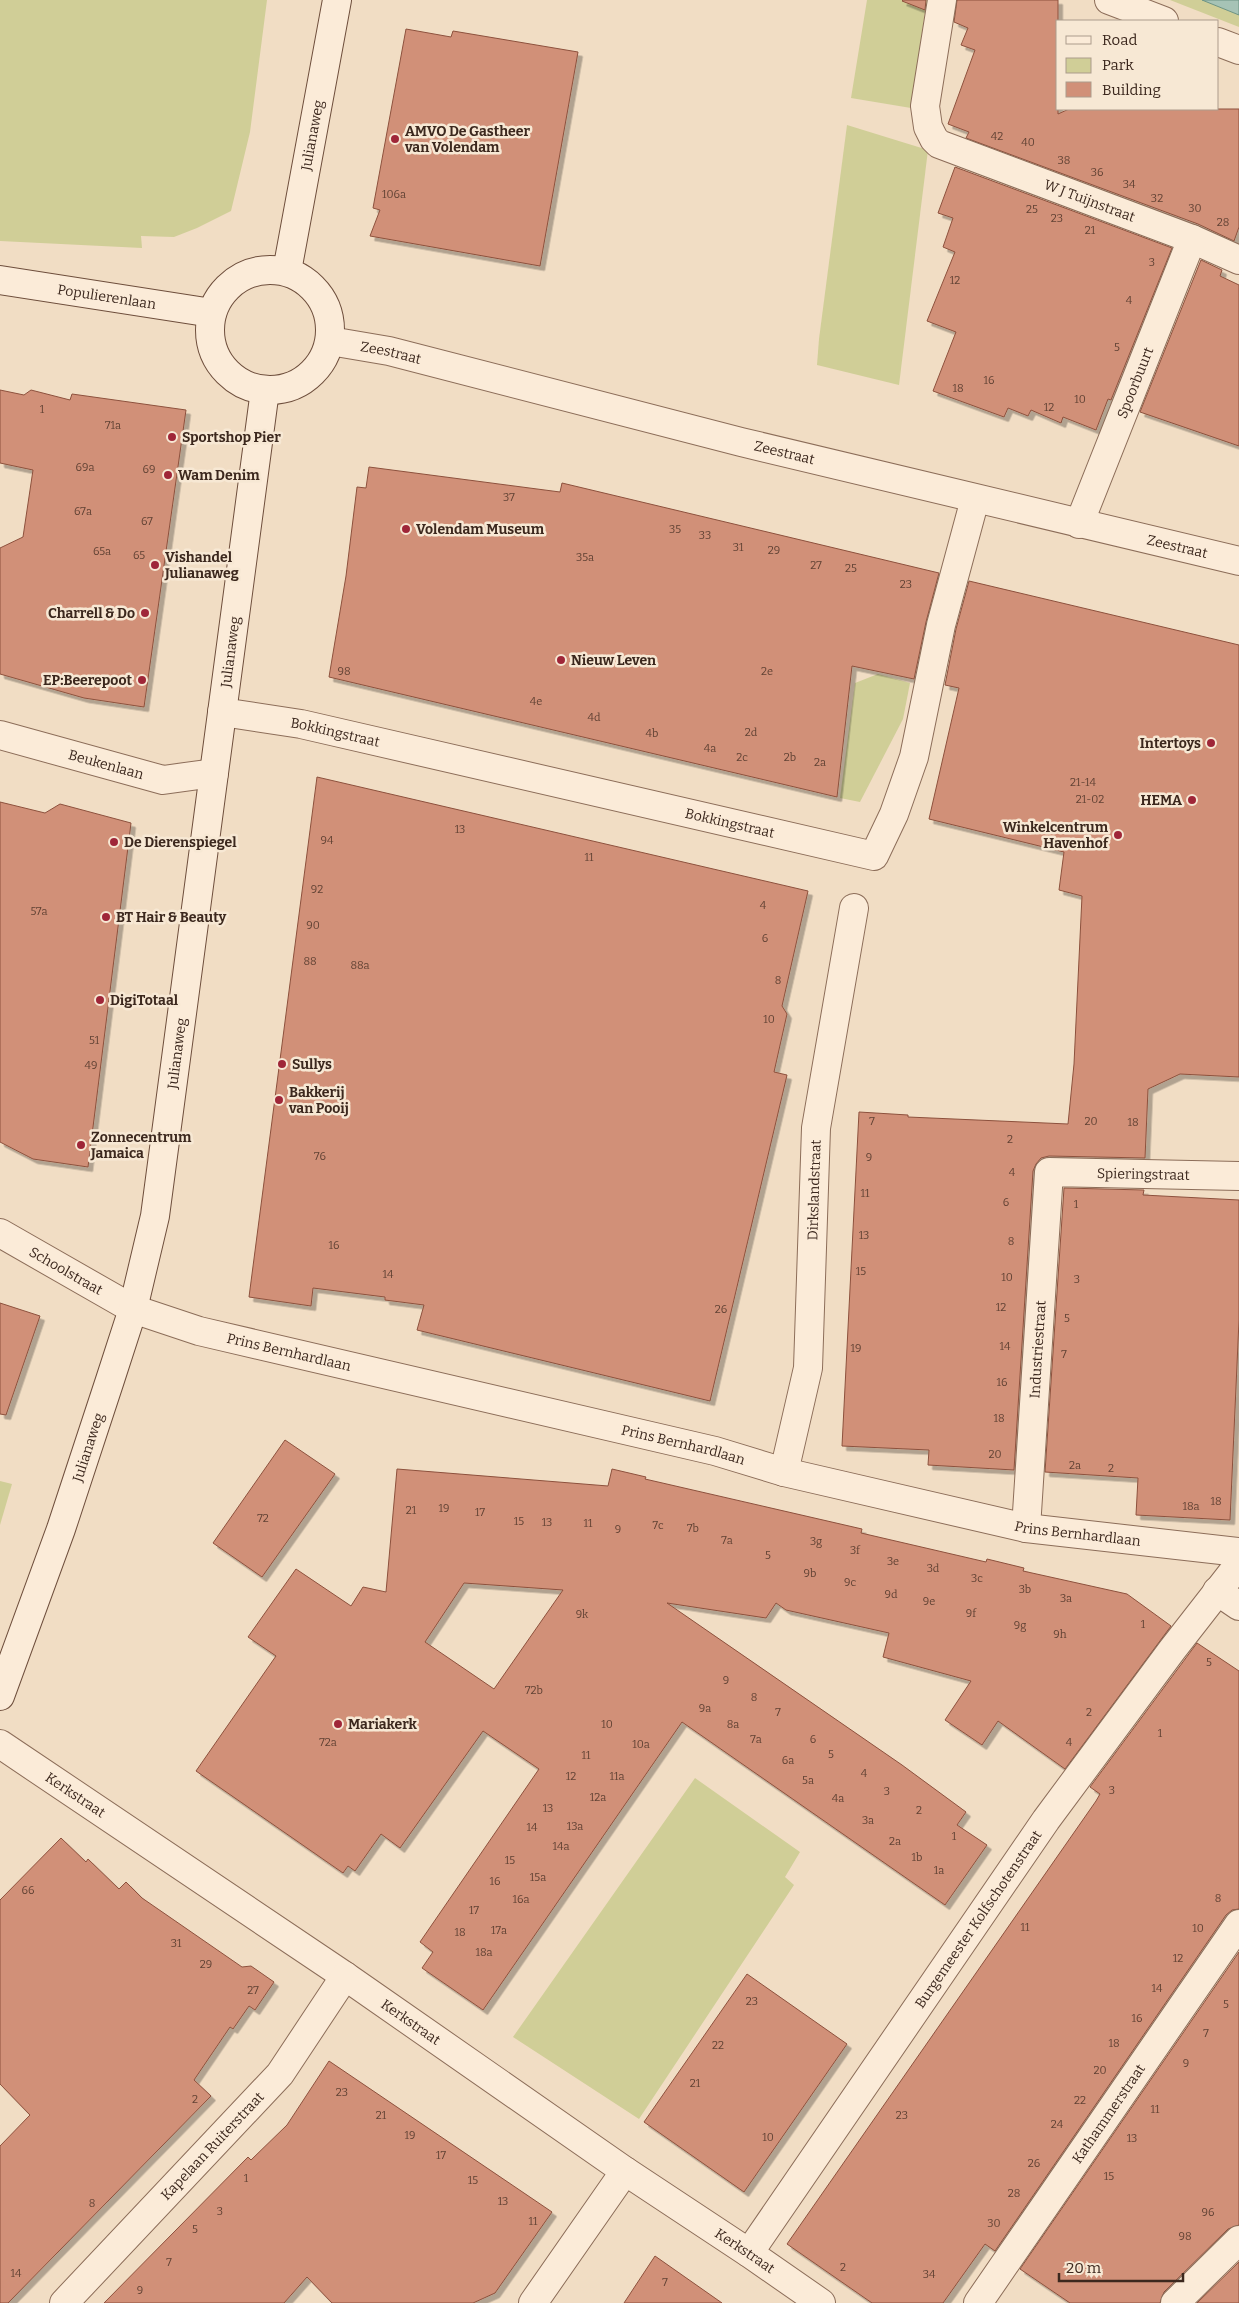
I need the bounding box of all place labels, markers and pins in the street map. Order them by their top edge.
place label: AMVO De Gastheer van Volendam [404,123,530,156]
marker: AMVO De Gastheer van Volendam [389,133,401,145]
place label: Sportshop Pier [182,429,281,446]
marker: Sportshop Pier [166,431,178,443]
place label: Wam Denim [178,467,260,484]
marker: Wam Denim [162,469,174,481]
place label: Volendam Museum [416,521,545,538]
marker: Volendam Museum [400,523,412,535]
place label: Vishandel Julianaweg [164,549,239,582]
marker: Vishandel Julianaweg [149,559,161,571]
place label: Charrell & Do [48,605,135,622]
marker: Charrell & Do [139,607,151,619]
place label: Nieuw Leven [571,652,656,669]
marker: Nieuw Leven [555,654,567,666]
place label: EP:Beerepoot [43,672,132,689]
marker: EP:Beerepoot [136,674,148,686]
place label: Intertoys [1140,735,1201,752]
marker: Intertoys [1205,737,1217,749]
place label: HEMA [1141,792,1182,809]
marker: HEMA [1186,794,1198,806]
place label: Winkelcentrum Havenhof [1003,819,1109,852]
marker: Winkelcentrum Havenhof [1112,829,1124,841]
place label: De Dierenspiegel [124,834,237,851]
marker: De Dierenspiegel [108,836,120,848]
place label: BT Hair & Beauty [116,909,227,926]
marker: BT Hair & Beauty [100,911,112,923]
place label: DigiTotaal [110,992,179,1009]
marker: DigiTotaal [94,994,106,1006]
place label: Sullys [292,1056,332,1073]
marker: Sullys [276,1058,288,1070]
place label: Bakkerij van Pooij [288,1084,349,1117]
marker: Bakkerij van Pooij [273,1094,285,1106]
place label: Zonnecentrum Jamaica [90,1129,192,1162]
marker: Zonnecentrum Jamaica [75,1139,87,1151]
place label: Mariakerk [348,1716,418,1733]
marker: Mariakerk [332,1718,344,1730]

